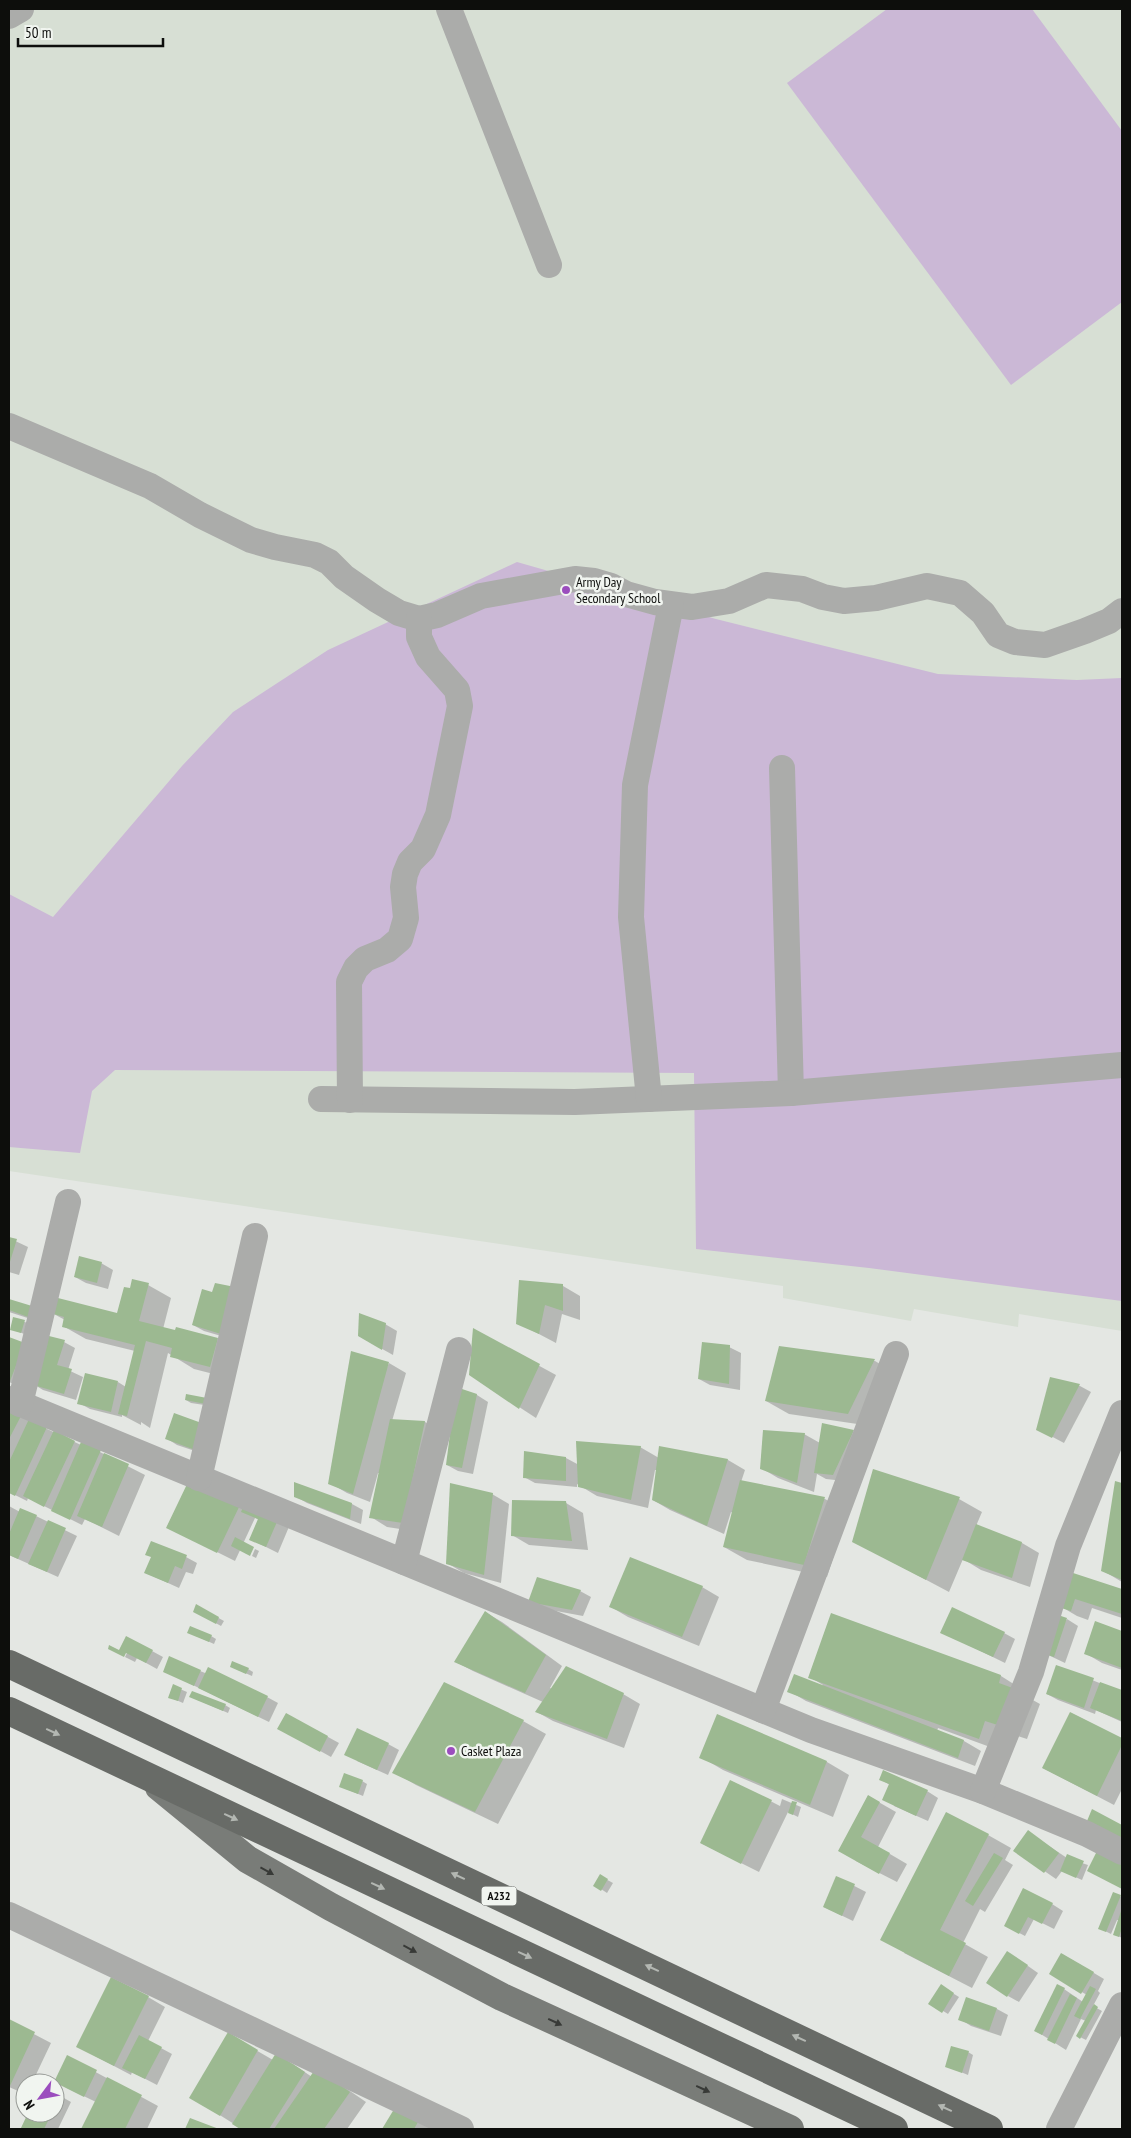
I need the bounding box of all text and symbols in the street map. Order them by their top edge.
scale bar [18,15,162,47]
text: 50 m [25,23,51,42]
place label: Army Day Secondary School [576,573,661,607]
marker: Army Day Secondary School [560,584,572,596]
one-way arrow [46,1729,60,1737]
place label: Casket Plaza [461,1742,521,1760]
marker: Casket Plaza [445,1745,457,1757]
one-way arrow [224,1813,238,1821]
one-way arrow [260,1867,275,1875]
one-way arrow [451,1872,465,1880]
one-way arrow [371,1882,385,1890]
road number: A232 [482,1886,516,1905]
one-way arrow [403,1944,417,1953]
one-way arrow [518,1952,532,1960]
one-way arrow [645,1964,659,1972]
one-way arrow [548,2018,562,2026]
one-way arrow [792,2034,806,2042]
north arrow [15,2073,65,2123]
one-way arrow [696,2086,710,2094]
text: N [19,2097,39,2113]
one-way arrow [938,2104,953,2113]

